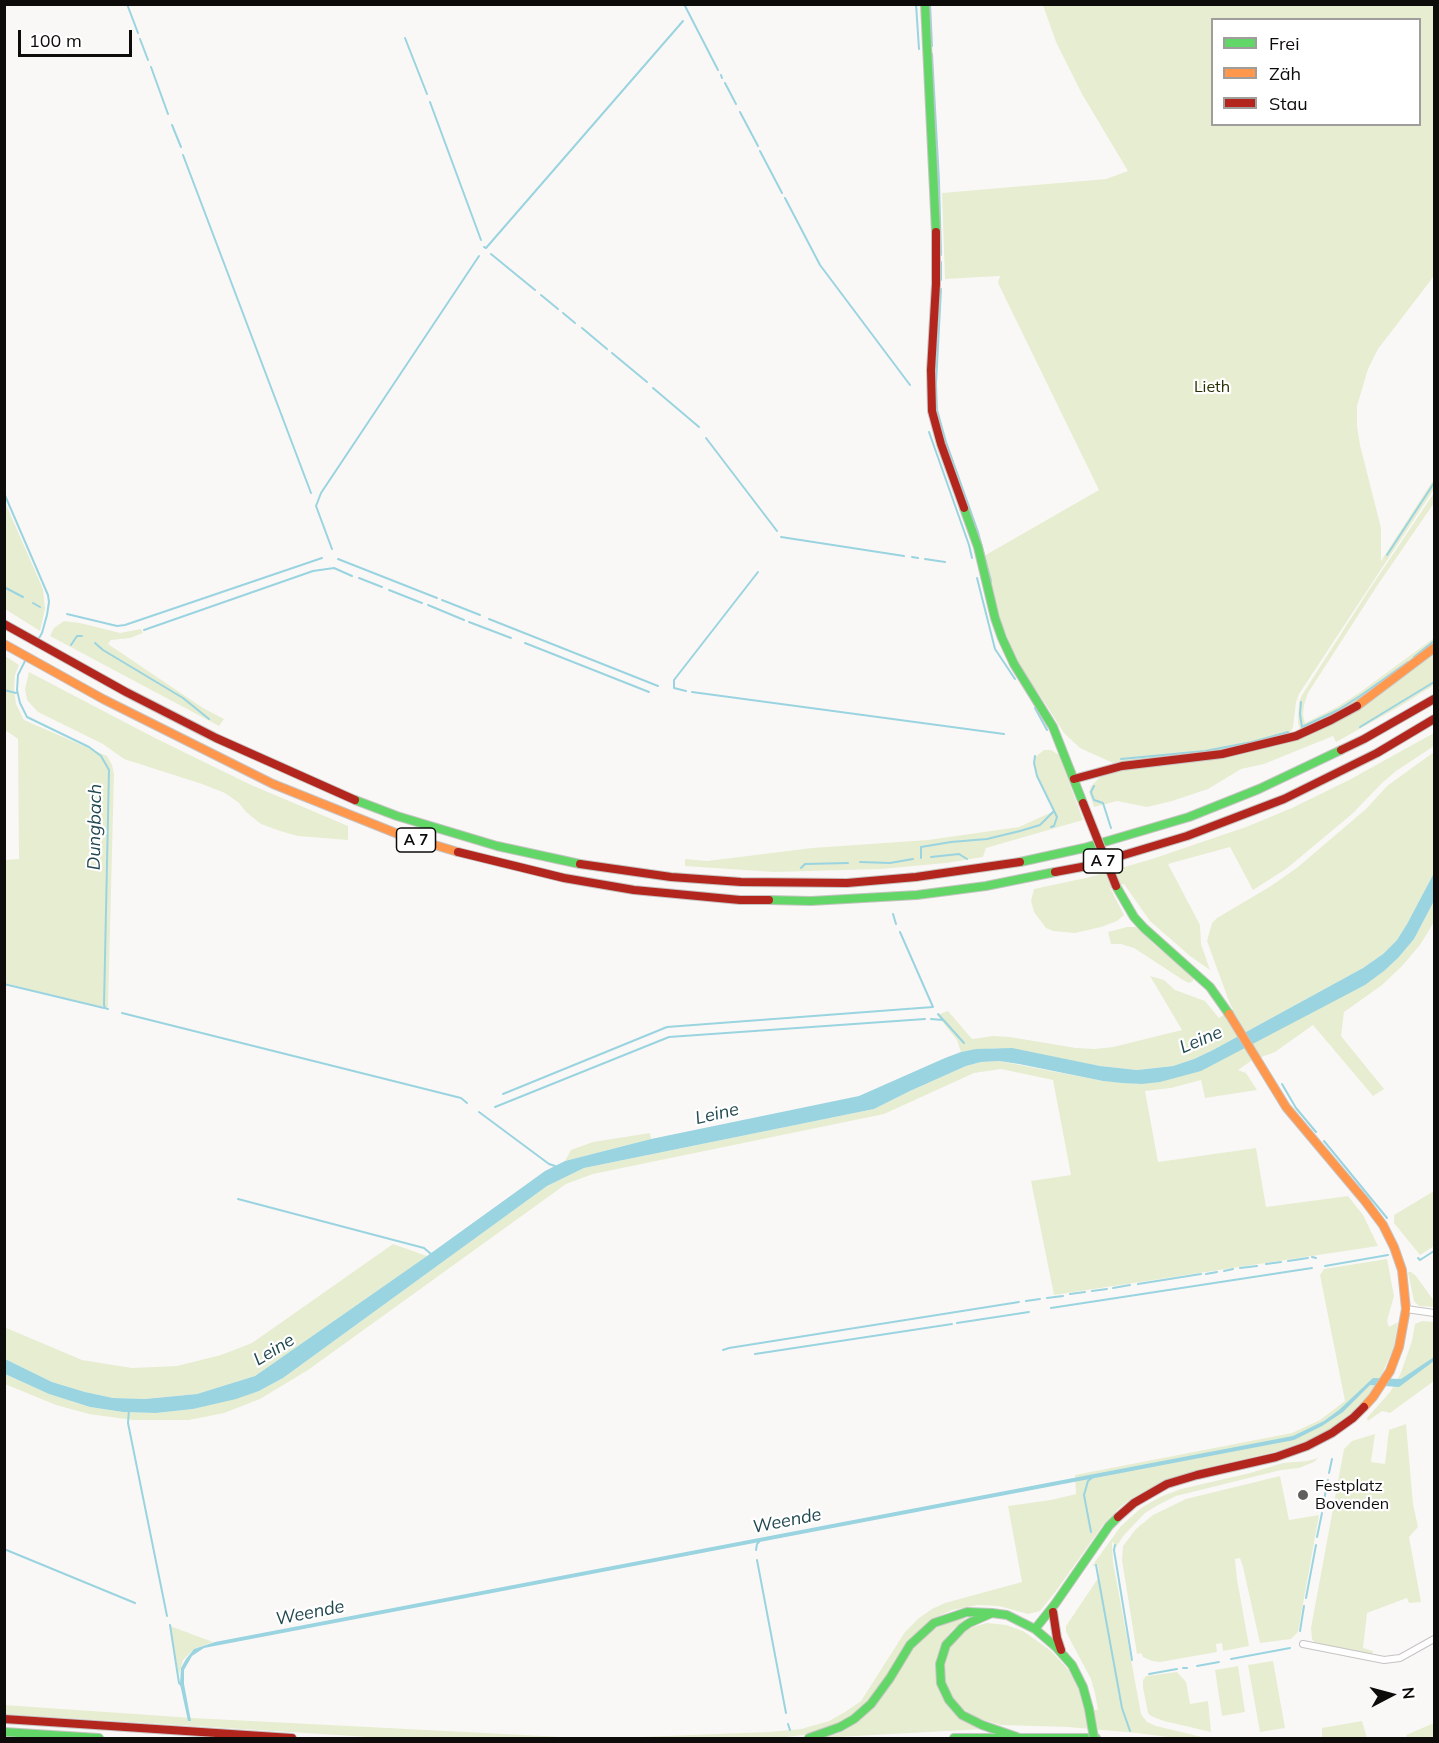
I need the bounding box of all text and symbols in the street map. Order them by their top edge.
scale bar [21,18,135,56]
legend [1211,18,1421,126]
text: 100 m [29,29,82,52]
text: Frei [1269,32,1299,55]
text: Zäh [1269,62,1301,85]
text: Stau [1269,92,1308,115]
park label: Lieth [1194,377,1230,397]
water label: Dungbach [83,784,107,870]
road number: A 7 [396,828,436,852]
road number: A 7 [1084,849,1122,873]
water label: Leine [1176,1021,1226,1059]
water label: Leine [693,1099,741,1129]
water label: Leine [250,1329,298,1371]
place label: Festplatz Bovenden [1315,1476,1389,1514]
marker: Festplatz Bovenden [1296,1488,1310,1502]
water label: Weende [751,1504,823,1538]
water label: Weende [274,1596,346,1630]
north arrow [1361,1665,1421,1725]
text: N [1398,1686,1419,1700]

